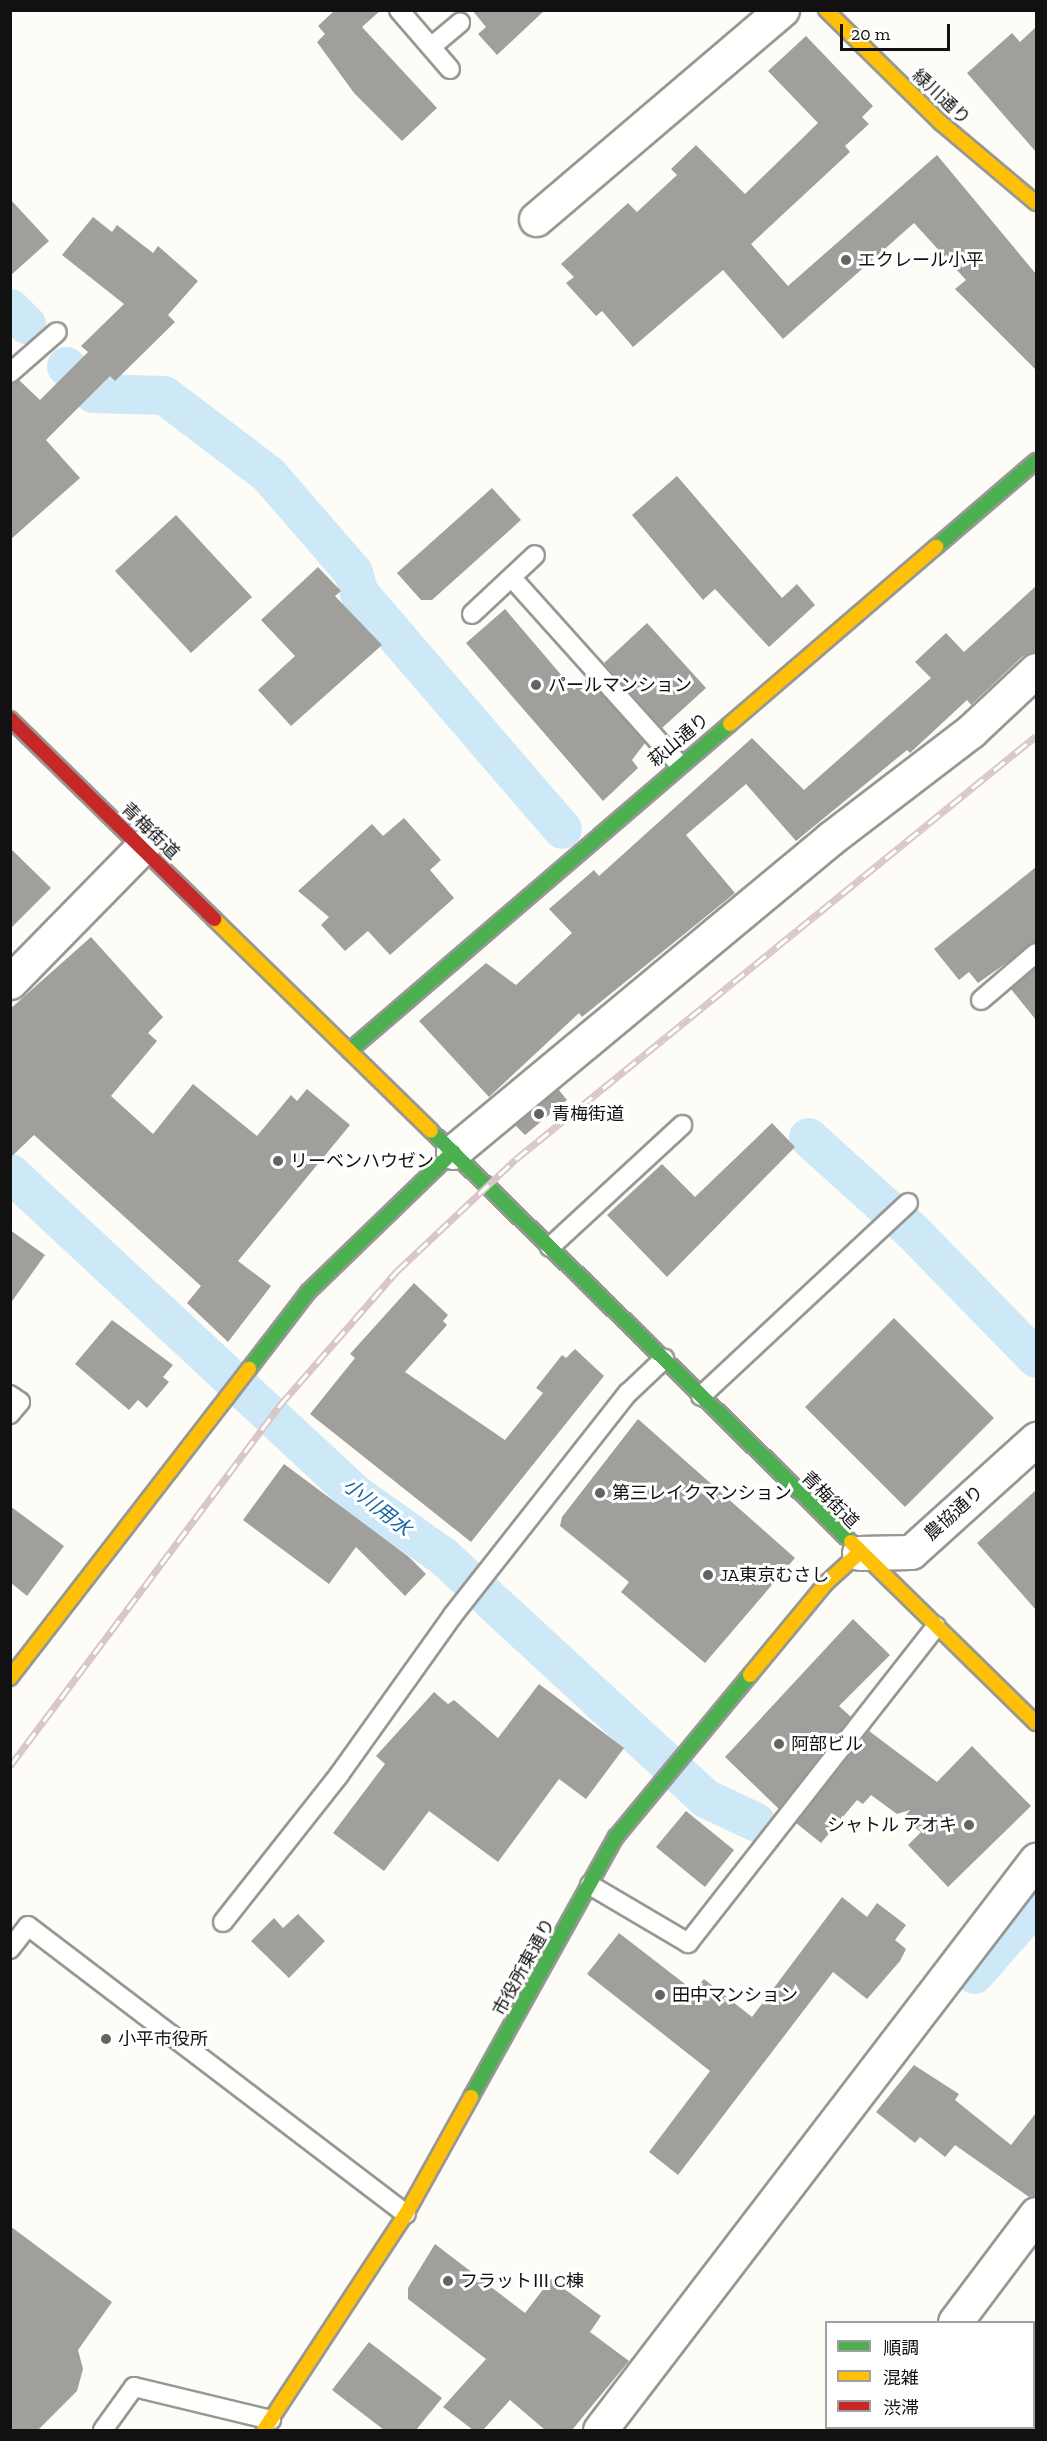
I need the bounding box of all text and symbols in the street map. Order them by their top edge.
scale bar [843,12,952,50]
text: 20 m [851,23,890,45]
street label: 緑川通り [907,65,975,129]
place label: エクレール小平 [858,249,984,271]
marker: エクレール小平 [839,253,853,267]
place label: パールマンション [548,674,692,696]
marker: パールマンション [529,678,543,692]
street label: 萩山通り [644,709,714,771]
street label: 青梅街道 [117,798,183,864]
place label: 青梅街道 [552,1103,624,1125]
marker: 青梅街道 [530,1105,548,1123]
place label: リーベンハウゼン [290,1150,434,1172]
marker: リーベンハウゼン [271,1154,285,1168]
street label: 青梅街道 [797,1467,863,1533]
water label: 小川用水 [338,1473,416,1541]
street label: 農協通り [920,1481,988,1545]
place label: 第三レイクマンション [612,1482,792,1504]
marker: 第三レイクマンション [593,1486,607,1500]
place label: JA東京むさし [720,1564,829,1586]
marker: JA東京むさし [701,1568,715,1582]
place label: 阿部ビル [791,1733,863,1755]
marker: 阿部ビル [772,1737,786,1751]
place label: シャトル アオキ [827,1814,957,1836]
marker: シャトル アオキ [962,1818,976,1832]
street label: 市役所東通り [488,1915,560,2019]
place label: 田中マンション [672,1984,798,2006]
marker: 田中マンション [653,1988,667,2002]
place label: 小平市役所 [118,2028,208,2050]
marker: 小平市役所 [99,2032,113,2046]
place label: フラットⅢ C棟 [460,2270,584,2292]
marker: フラットⅢ C棟 [441,2274,455,2288]
legend [825,2321,1035,2429]
text: 順調 [883,2337,919,2359]
text: 混雑 [883,2367,919,2389]
text: 渋滞 [883,2397,919,2419]

